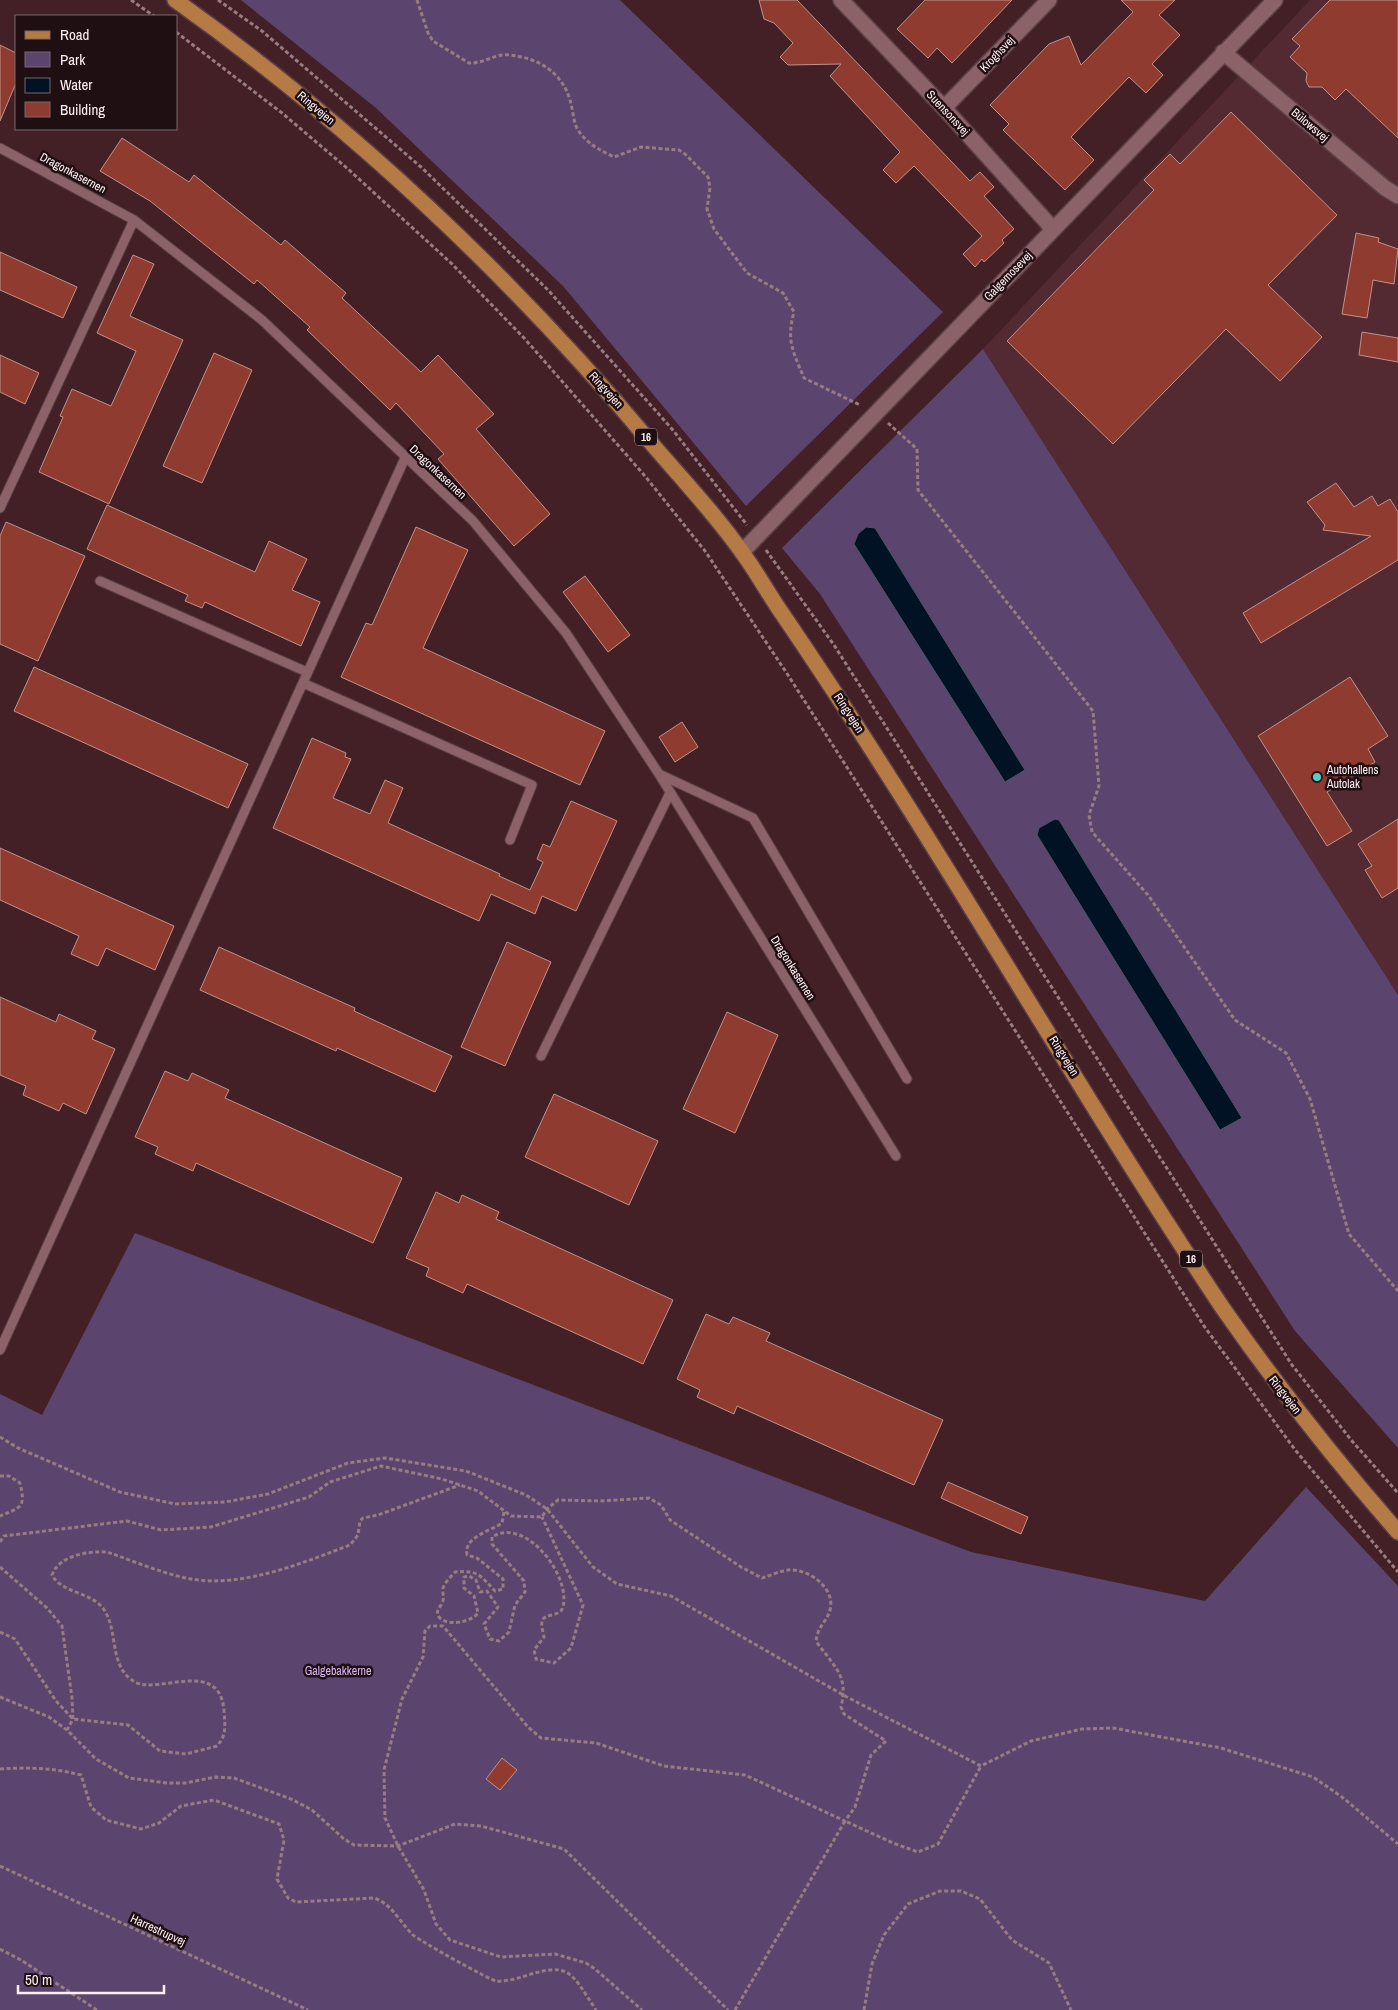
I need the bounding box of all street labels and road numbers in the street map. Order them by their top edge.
street label: Kroghsvej [976,33,1018,75]
street label: Suensonsvej [923,87,973,139]
street label: Ringvejen [294,88,338,128]
street label: Bülowsvej [1288,105,1332,145]
street label: Dragonkasernen [37,149,109,197]
street label: Galgemosevej [980,248,1036,304]
street label: Ringvejen [585,368,627,412]
road number: 16 [635,428,657,446]
street label: Dragonkasernen [406,441,470,503]
street label: Ringvejen [830,690,868,736]
street label: Dragonkasernen [767,933,819,1003]
street label: Ringvejen [1045,1033,1083,1079]
road number: 16 [1180,1250,1202,1268]
street label: Ringvejen [1265,1373,1305,1417]
street label: Harrestrupvej [128,1910,188,1950]

